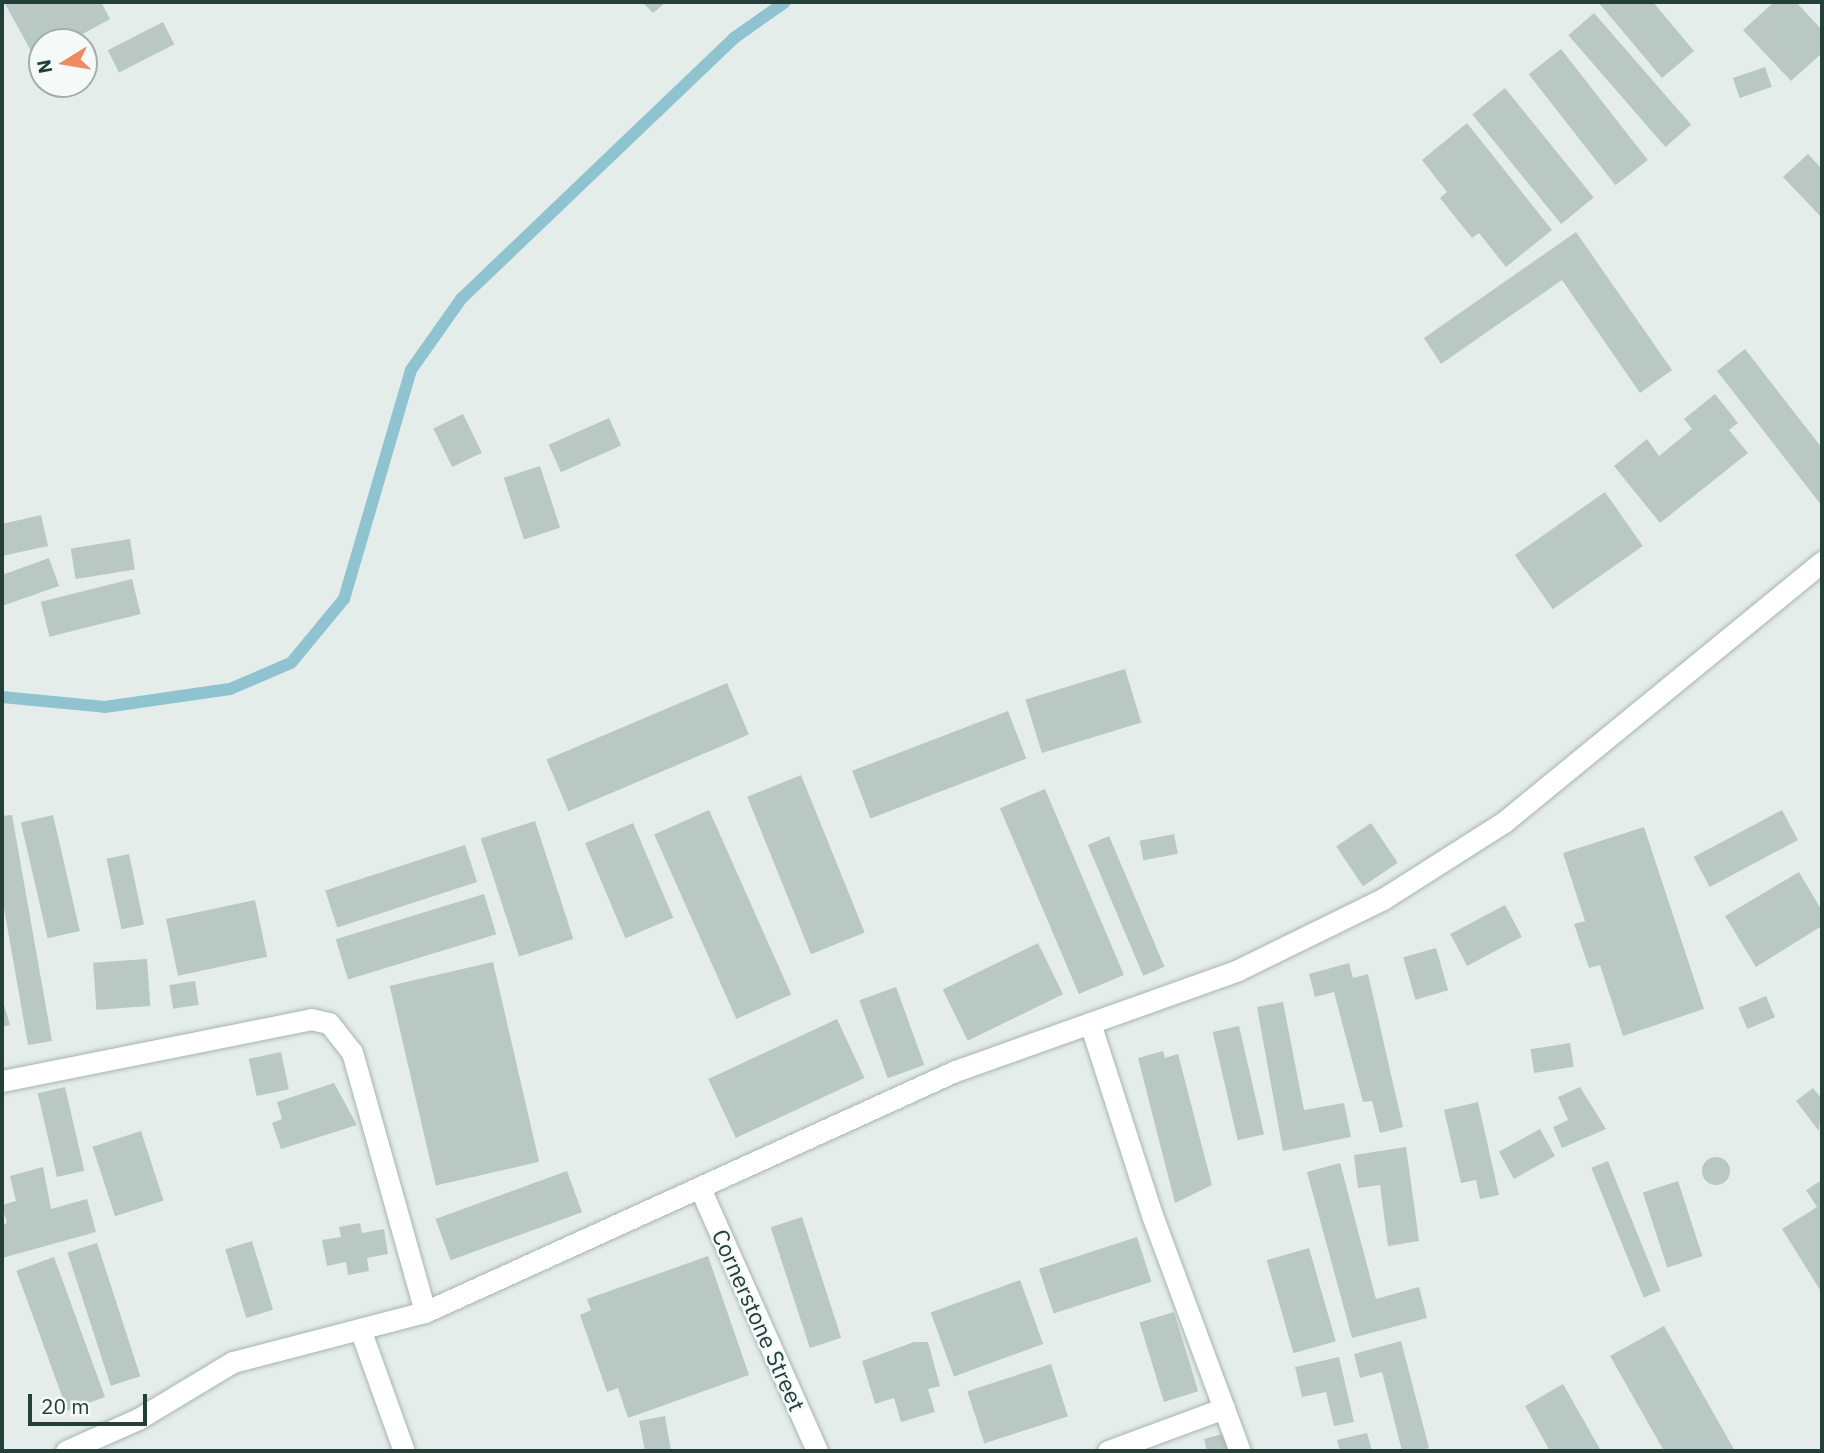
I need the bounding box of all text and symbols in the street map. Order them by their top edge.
north arrow [28,28,98,98]
text: N [31,58,57,76]
street label: Cornerstone Street [707,1225,811,1415]
scale bar [32,1380,150,1424]
text: 20 m [41,1392,90,1420]

